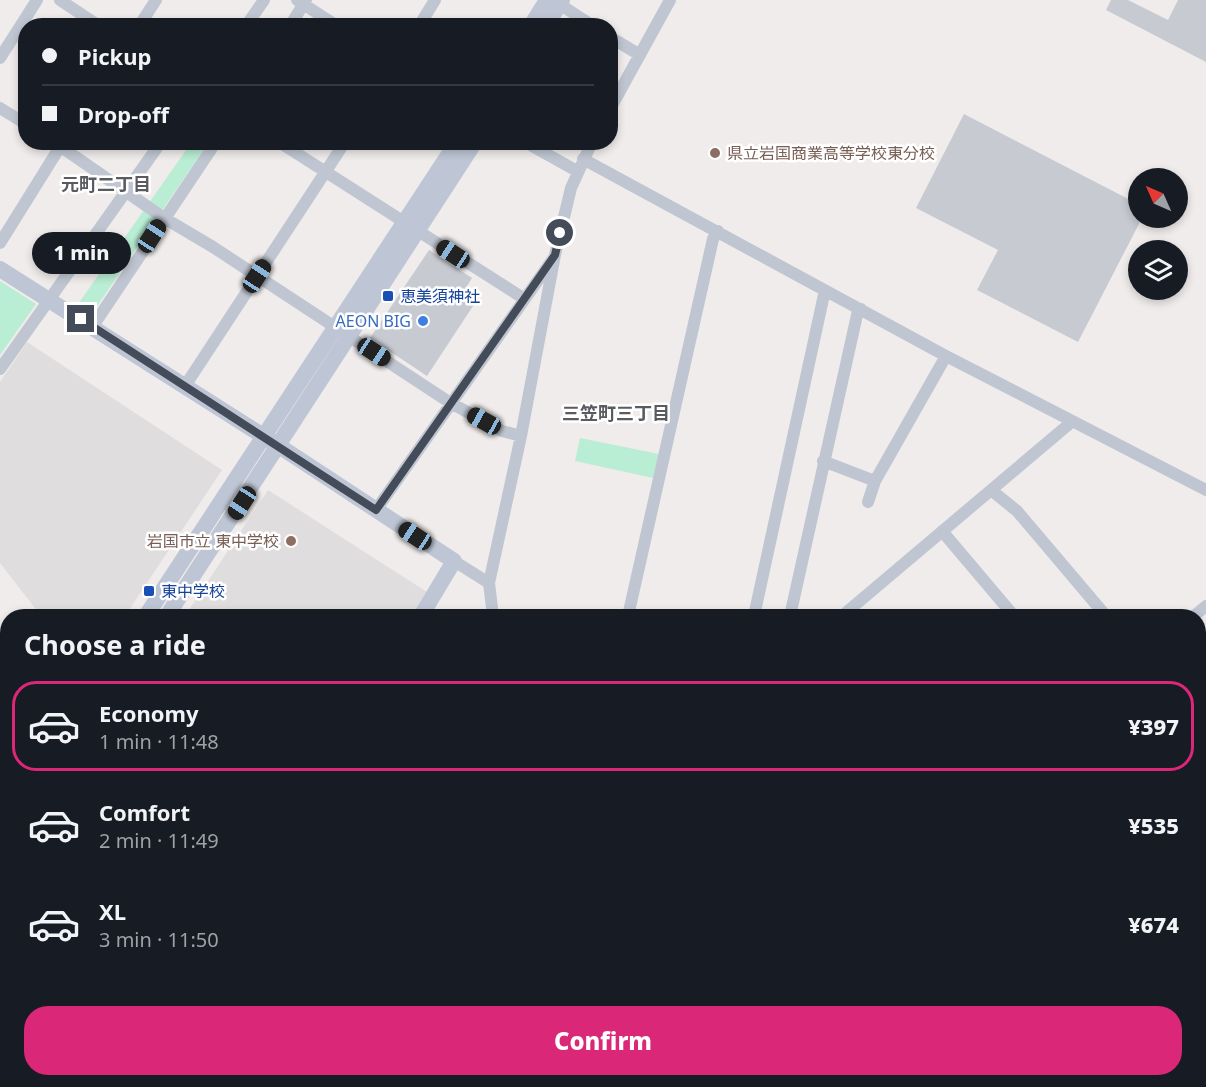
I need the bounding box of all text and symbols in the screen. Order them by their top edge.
text: Pickup [78,41,151,71]
text: Drop-off [78,99,169,129]
place label: 県立岩国商業高等学校東分校 [727,142,935,164]
marker: 県立岩国商業高等学校東分校 [708,146,722,160]
north arrow [1128,168,1188,228]
map controls [1128,168,1188,300]
district label: 元町二丁目 [61,172,151,196]
car [135,216,169,256]
route start [546,219,573,246]
callout: 1 min [32,232,130,274]
car [433,237,473,271]
text: 1 min [54,239,109,266]
button: layers [1128,240,1188,300]
car [240,256,274,296]
place label: 恵美須神社 [400,285,480,307]
marker: 恵美須神社 [381,289,395,303]
route end [67,305,94,332]
place label: AEON BIG [336,310,411,332]
marker: AEON BIG [416,314,430,328]
car [354,335,394,369]
district label: 三笠町三丁目 [562,401,670,425]
car [464,404,504,438]
car [225,483,259,523]
car [395,519,435,553]
place label: 岩国市立 東中学校 [147,530,279,552]
marker: 岩国市立 東中学校 [284,534,298,548]
place label: 東中学校 [161,580,225,602]
marker: 東中学校 [142,584,156,598]
text: Choose a ride [24,626,206,663]
text: Economy [99,698,198,728]
icon: car [27,699,81,753]
text: ¥397 [1128,711,1179,741]
text: 1 min · 11:48 [99,728,219,755]
text: Comfort [99,797,190,827]
icon: car [27,798,81,852]
text: ¥535 [1128,810,1179,840]
text: 2 min · 11:49 [99,827,219,854]
text: XL [99,896,126,926]
icon: car [27,897,81,951]
text: ¥674 [1128,909,1179,939]
text: 3 min · 11:50 [99,926,219,953]
button: Confirm [24,1006,1182,1075]

